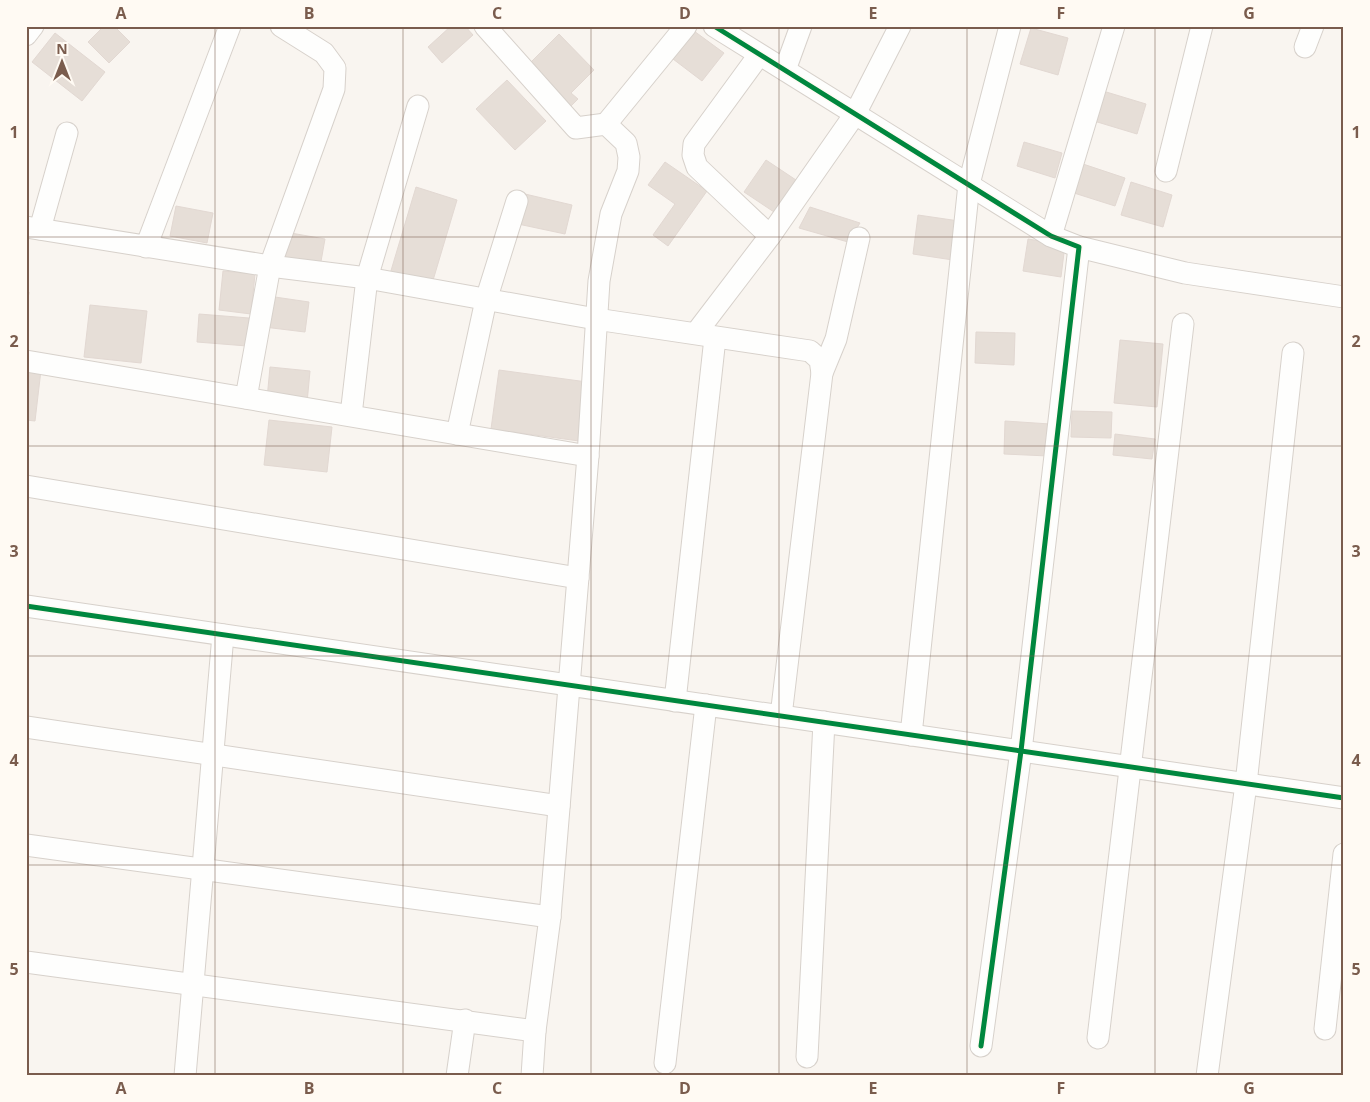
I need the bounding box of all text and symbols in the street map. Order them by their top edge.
text: A [115,2,127,24]
text: B [304,2,314,24]
text: C [492,2,502,24]
text: D [679,2,691,24]
text: E [869,2,878,24]
text: F [1057,2,1065,24]
text: G [1243,2,1255,24]
north arrow [38,38,88,88]
text: N [56,39,68,58]
text: 1 [9,121,19,143]
text: 1 [1351,121,1361,143]
text: 2 [9,330,19,352]
text: 2 [1351,330,1361,352]
text: 3 [9,540,19,562]
text: 3 [1351,540,1361,562]
text: 4 [9,749,19,771]
text: 4 [1351,749,1361,771]
text: 5 [9,958,19,980]
text: 5 [1351,958,1361,980]
text: A [115,1077,127,1099]
text: B [304,1077,314,1099]
text: C [492,1077,502,1099]
text: D [679,1077,691,1099]
text: E [869,1077,878,1099]
text: F [1057,1077,1065,1099]
text: G [1243,1077,1255,1099]

